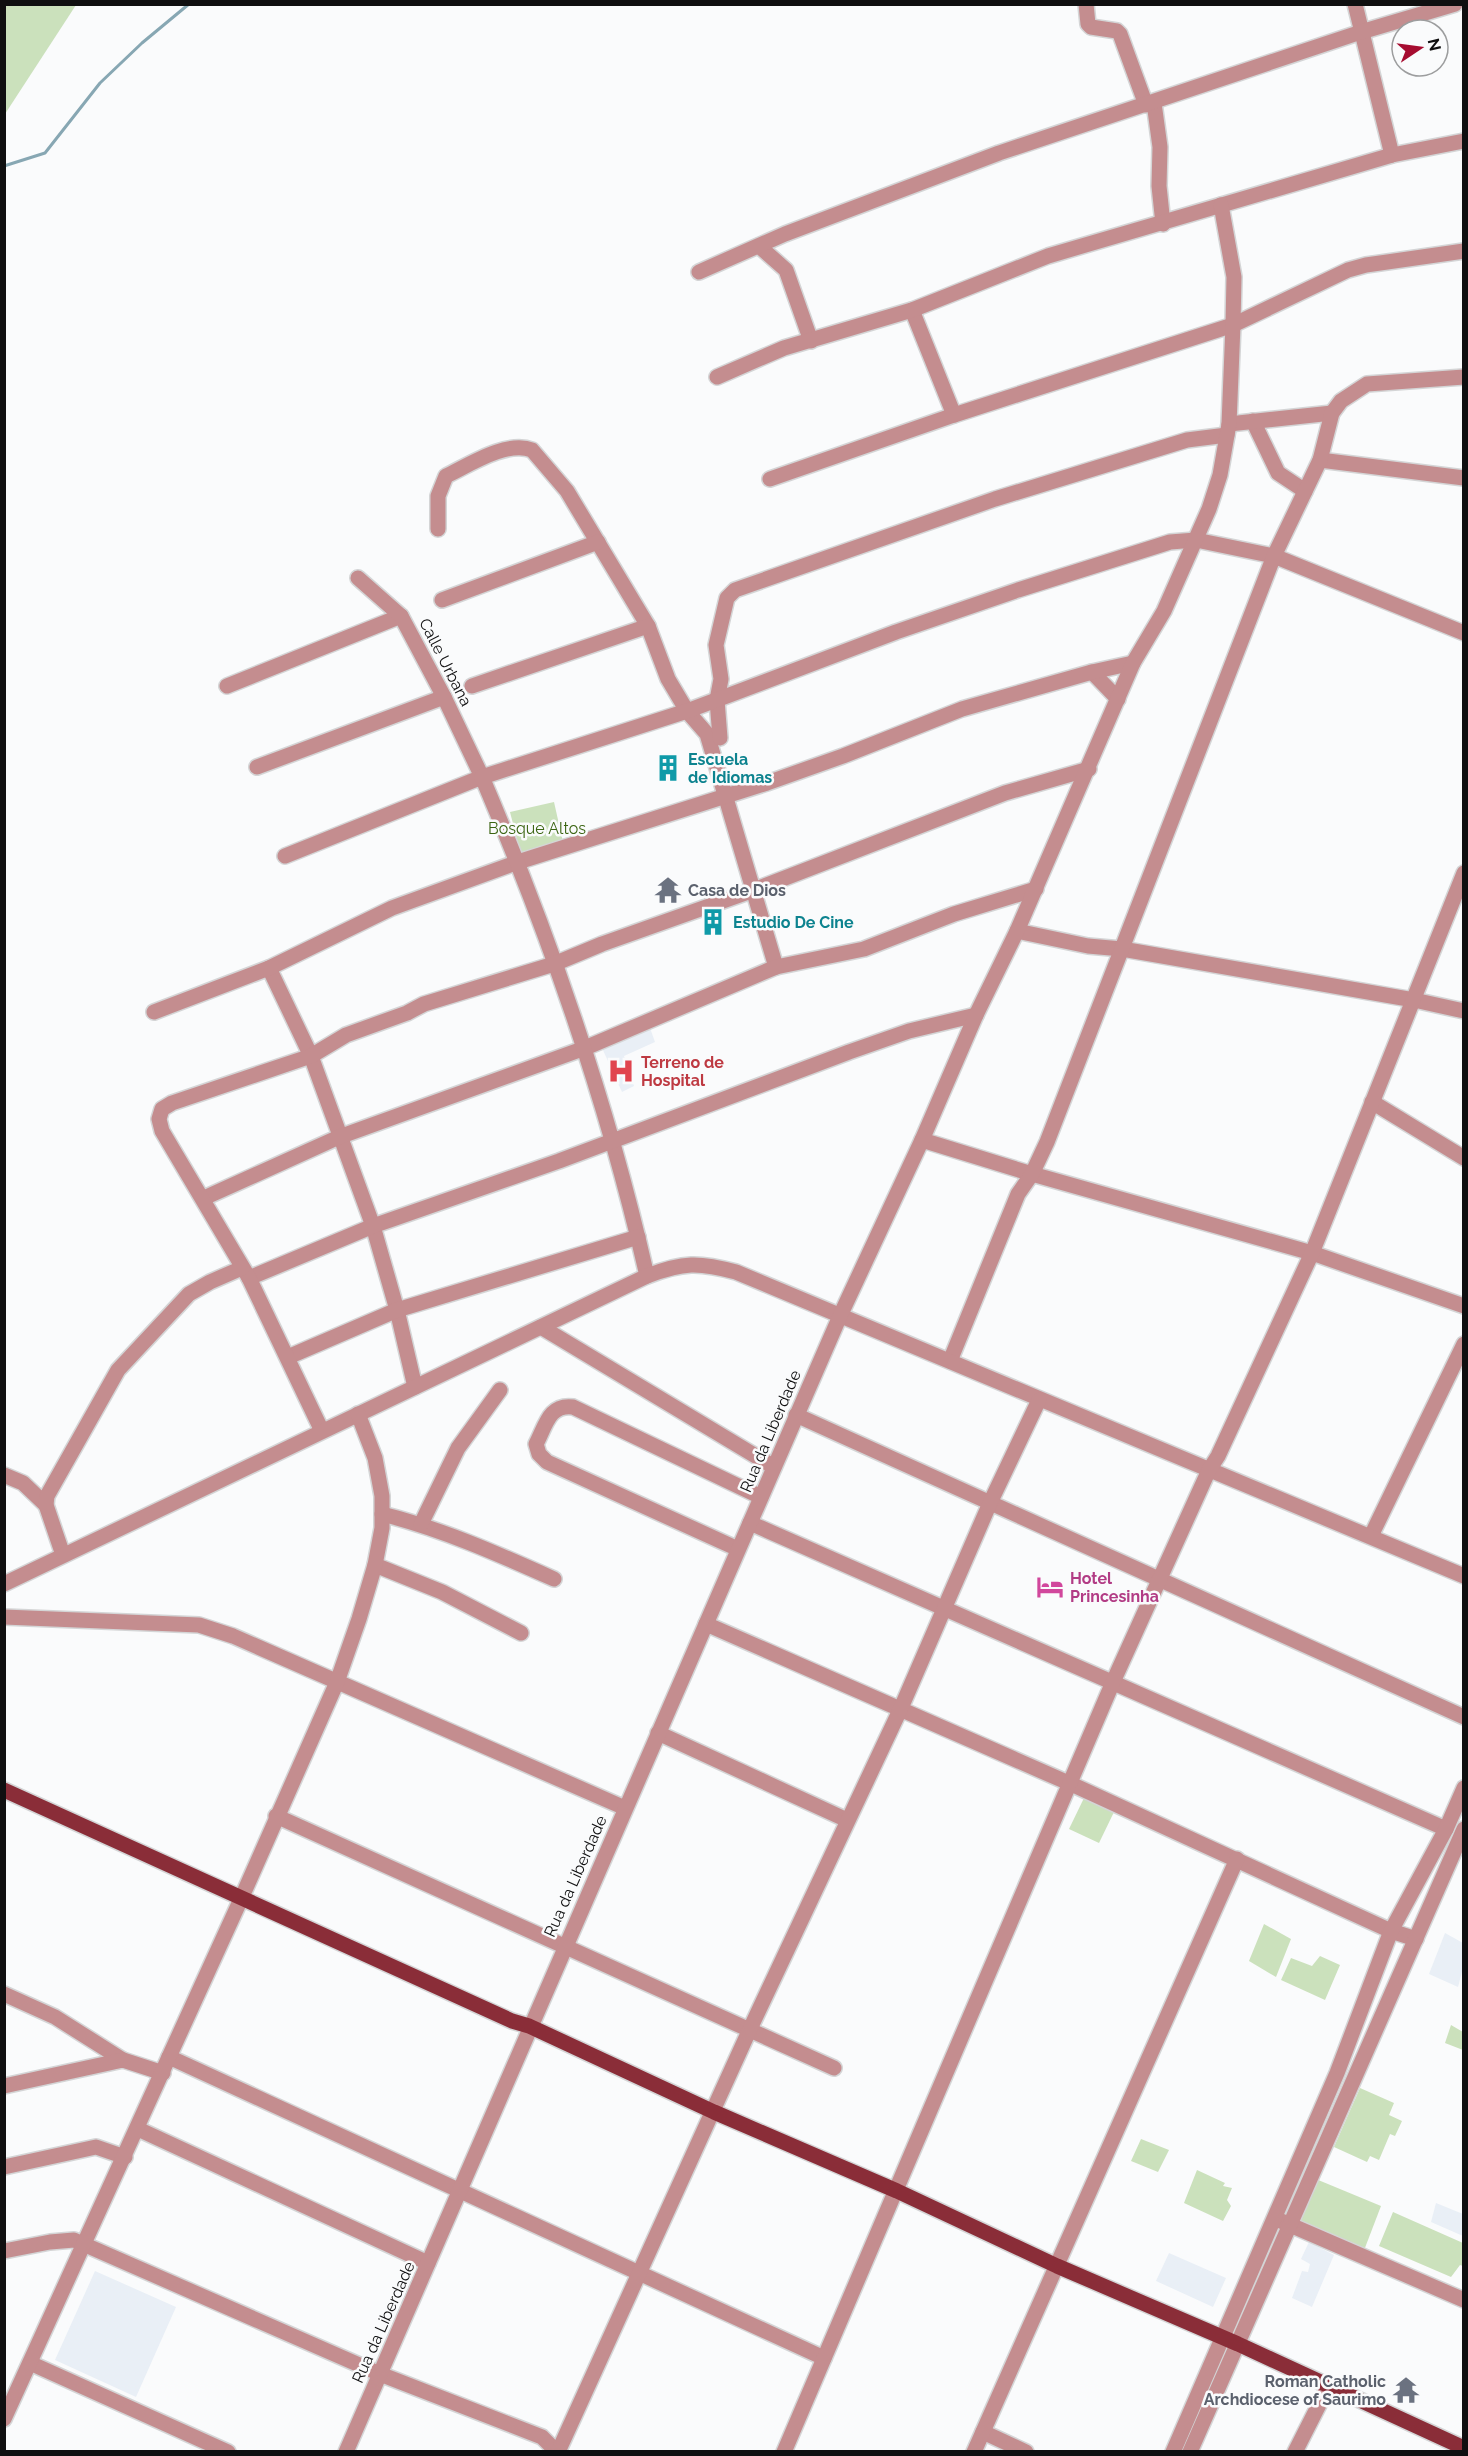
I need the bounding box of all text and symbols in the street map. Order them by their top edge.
north arrow [1390,18,1450,78]
text: N [1423,37,1445,53]
street label: Calle Urbana [415,615,476,709]
place label: Escuela de Idiomas [688,750,772,787]
building icon: Escuela de Idiomas [653,753,683,783]
park label: Bosque Altos [488,819,586,838]
temple icon: Casa de Dios [653,875,683,905]
place label: Casa de Dios [688,881,786,900]
building icon: Estudio De Cine [698,907,728,937]
place label: Estudio De Cine [733,913,854,932]
place label: Terreno de Hospital [641,1053,724,1090]
hospital icon: Terreno de Hospital [606,1056,636,1086]
street label: Rua da Liberdade [736,1367,805,1495]
place label: Hotel Princesinha [1070,1569,1159,1606]
hotel icon: Hotel Princesinha [1035,1572,1065,1602]
street label: Rua da Liberdade [540,1813,611,1940]
street label: Rua da Liberdade [348,2259,419,2386]
place label: Roman Catholic Archdiocese of Saurimo [1204,2372,1386,2409]
temple icon: Roman Catholic Archdiocese of Saurimo [1391,2375,1421,2405]

